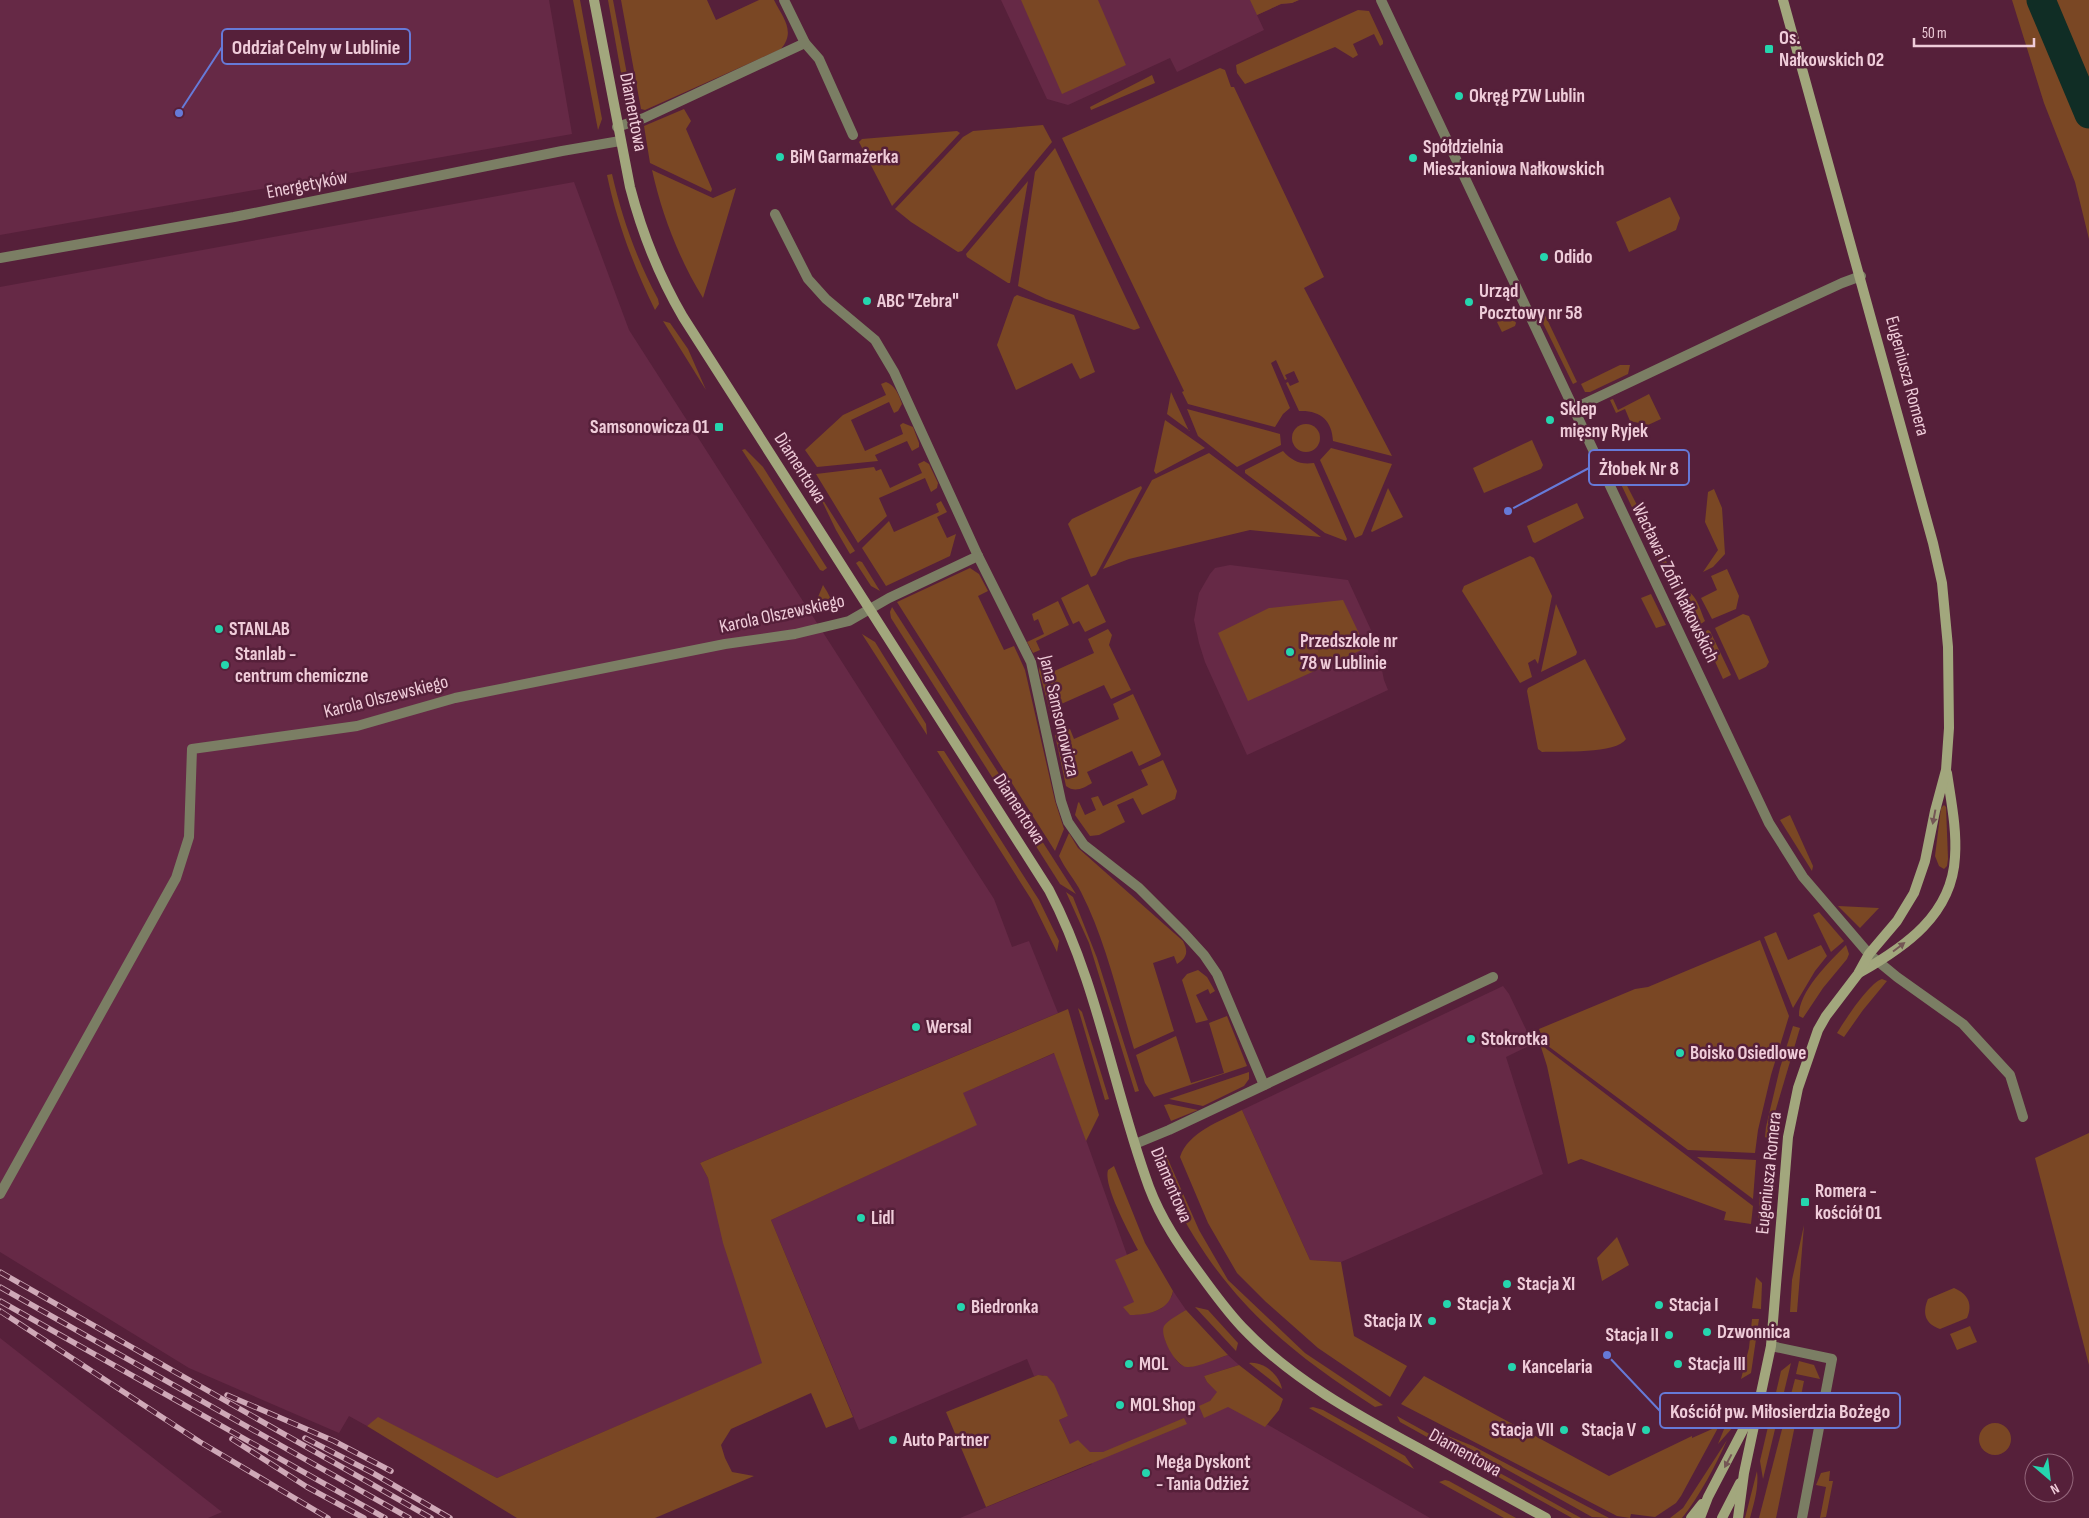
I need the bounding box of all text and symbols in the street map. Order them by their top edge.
scale bar [1914,15,2034,47]
text: 50 m [1922,24,1947,43]
place label: Os. Nałkowskich 02 [1779,27,1884,72]
callout: Oddział Celny w Lublinie [222,29,410,64]
text: Oddział Celny w Lublinie [232,36,400,60]
marker: Os. Nałkowskich 02 [1763,43,1775,55]
street label: Diamentowa [614,71,652,153]
place label: Okręg PZW Lublin [1469,85,1585,108]
marker: Okręg PZW Lublin [1453,90,1465,102]
place label: Spółdzielnia Mieszkaniowa Nałkowskich [1423,136,1604,181]
place label: BiM Garmażerka [790,146,899,169]
marker: BiM Garmażerka [774,151,786,163]
marker: Spółdzielnia Mieszkaniowa Nałkowskich [1407,152,1419,164]
street label: Energetyków [264,166,350,204]
place label: Odido [1554,246,1593,269]
marker: Odido [1538,251,1550,263]
place label: Urząd Pocztowy nr 58 [1479,280,1583,325]
place label: ABC "Zebra" [876,290,959,313]
marker: ABC "Zebra" [861,295,873,307]
marker: Urząd Pocztowy nr 58 [1463,296,1475,308]
street label: Eugeniusza Romera [1880,314,1934,438]
place label: Sklep mięsny Ryjek [1560,398,1648,443]
marker: Sklep mięsny Ryjek [1544,414,1556,426]
place label: Samsonowicza 01 [590,416,710,439]
marker: Samsonowicza 01 [713,421,725,433]
street label: Diamentowa [769,428,831,508]
callout: Żłobek Nr 8 [1589,450,1689,485]
text: Żłobek Nr 8 [1599,457,1679,481]
street label: Wacława i Zofii Nałkowskich [1626,500,1724,666]
street label: Karola Olszewskiego [717,589,847,639]
place label: STANLAB [229,618,290,641]
marker: STANLAB [213,623,225,635]
place label: Przedszkole nr 78 w Lublinie [1300,630,1398,675]
place label: Stanlab - centrum chemiczne [235,643,368,688]
marker: Przedszkole nr 78 w Lublinie [1284,646,1296,658]
street label: Jana Samsonowicza [1034,652,1084,779]
marker: Stanlab - centrum chemiczne [219,659,231,671]
street label: Karola Olszewskiego [321,670,451,724]
street label: Diamentowa [988,769,1050,849]
one-way arrow [1929,809,1937,825]
one-way arrow [1892,942,1906,952]
place label: Wersal [926,1016,972,1039]
marker: Wersal [910,1021,922,1033]
place label: Stokrotka [1481,1028,1548,1051]
marker: Stokrotka [1465,1033,1477,1045]
place label: Boisko Osiedlowe [1690,1042,1806,1065]
marker: Boisko Osiedlowe [1674,1047,1686,1059]
street label: Eugeniusza Romera [1751,1111,1787,1235]
street label: Diamentowa [1145,1144,1197,1226]
place label: Romera - kościół 01 [1815,1180,1882,1225]
marker: Romera - kościół 01 [1799,1196,1811,1208]
place label: Lidl [871,1207,894,1230]
marker: Lidl [855,1212,867,1224]
place label: Stacja XI [1517,1273,1575,1296]
marker: Stacja XI [1501,1278,1513,1290]
place label: Stacja X [1457,1293,1511,1316]
place label: Stacja I [1669,1294,1718,1317]
place label: Biedronka [971,1296,1038,1319]
marker: Stacja X [1441,1298,1453,1310]
marker: Stacja I [1653,1299,1665,1311]
marker: Biedronka [955,1301,967,1313]
place label: Stacja IX [1364,1310,1422,1333]
marker: Stacja IX [1426,1315,1438,1327]
place label: Dzwonnica [1717,1321,1790,1344]
place label: Stacja II [1605,1324,1659,1347]
marker: Dzwonnica [1701,1326,1713,1338]
marker: Stacja II [1663,1329,1675,1341]
place label: MOL [1139,1353,1169,1376]
place label: Stacja III [1688,1353,1746,1376]
place label: Kancelaria [1522,1356,1593,1379]
marker: MOL [1123,1358,1135,1370]
marker: Stacja III [1672,1358,1684,1370]
marker: Kancelaria [1506,1361,1518,1373]
callout: Kościół pw. Miłosierdzia Bożego [1660,1393,1900,1428]
place label: MOL Shop [1130,1394,1196,1417]
marker: MOL Shop [1114,1399,1126,1411]
text: Kościół pw. Miłosierdzia Bożego [1670,1400,1890,1424]
place label: Stacja VII [1491,1419,1554,1442]
place label: Stacja V [1582,1419,1637,1442]
street label: Diamentowa [1425,1424,1505,1482]
marker: Stacja VII [1558,1424,1570,1436]
marker: Stacja V [1640,1424,1652,1436]
place label: Auto Partner [902,1429,989,1452]
marker: Auto Partner [887,1434,899,1446]
place label: Mega Dyskont - Tania Odżież [1156,1451,1250,1496]
north arrow [2024,1453,2074,1503]
one-way arrow [1724,1454,1732,1468]
marker: Mega Dyskont - Tania Odżież [1140,1467,1152,1479]
text: N [2048,1480,2062,1498]

